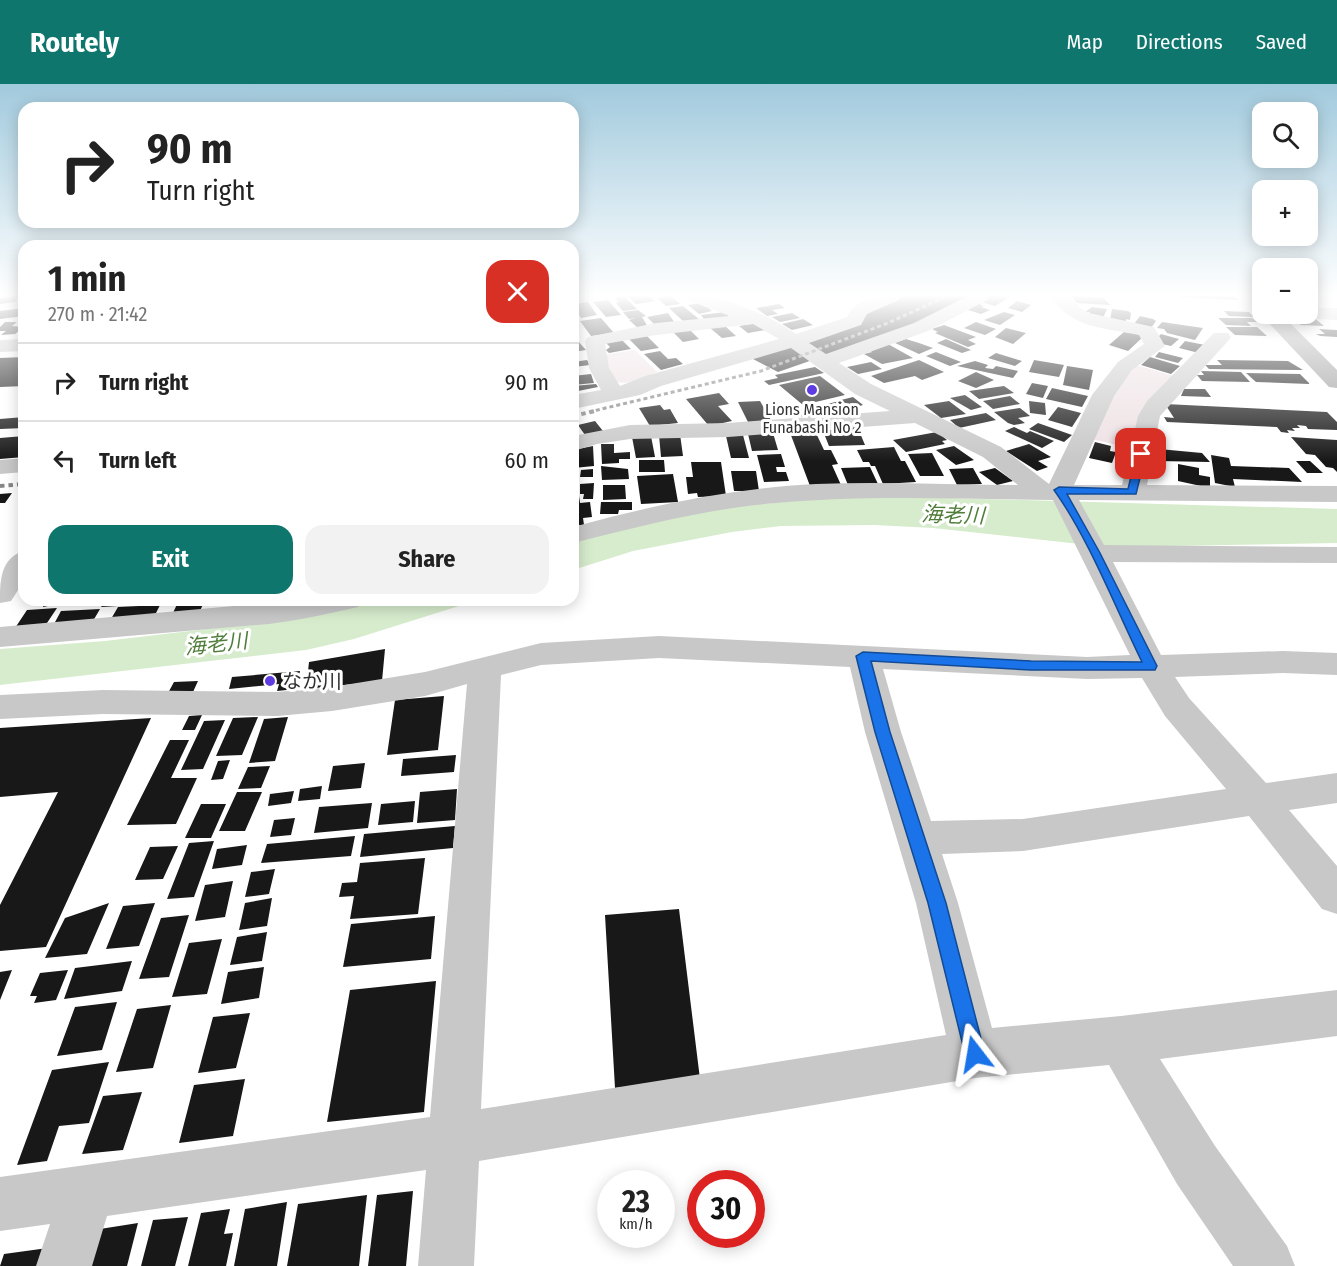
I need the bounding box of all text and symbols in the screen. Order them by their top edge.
text: Routely [30,26,119,59]
text: Map [1066,29,1103,55]
text: Directions [1136,29,1223,55]
text: Saved [1256,29,1307,55]
map controls [1252,102,1318,324]
button: search [1252,102,1318,168]
text: 90 m [147,124,232,174]
icon: right [48,126,126,204]
text: Turn right [147,175,255,207]
button: + [1252,180,1318,246]
text: 1 min [48,257,126,301]
button: − [1252,258,1318,324]
button: close [486,260,549,323]
text: 270 m · 21:42 [48,302,147,326]
icon: right [48,366,81,399]
text: Turn right [99,369,188,396]
text: 90 m [505,369,549,396]
marker: Lions Mansion Funabashi No 2 [805,383,819,397]
place label: Lions Mansion Funabashi No 2 [762,400,862,437]
pin [1115,428,1166,479]
icon: arrive [1124,437,1157,470]
icon: left [48,444,81,477]
text: Turn left [99,447,177,474]
text: 60 m [505,447,549,474]
water label: 海老川 [921,501,987,529]
button: Exit [48,525,293,594]
button: Share [305,525,549,594]
water label: 海老川 [183,628,251,660]
place label: なか川 [282,669,342,693]
marker: なか川 [263,674,277,688]
position arrow [943,1022,1007,1086]
speed limit sign: 30 [687,1170,765,1248]
text: 23 [622,1184,650,1220]
text: km/h [619,1215,653,1233]

